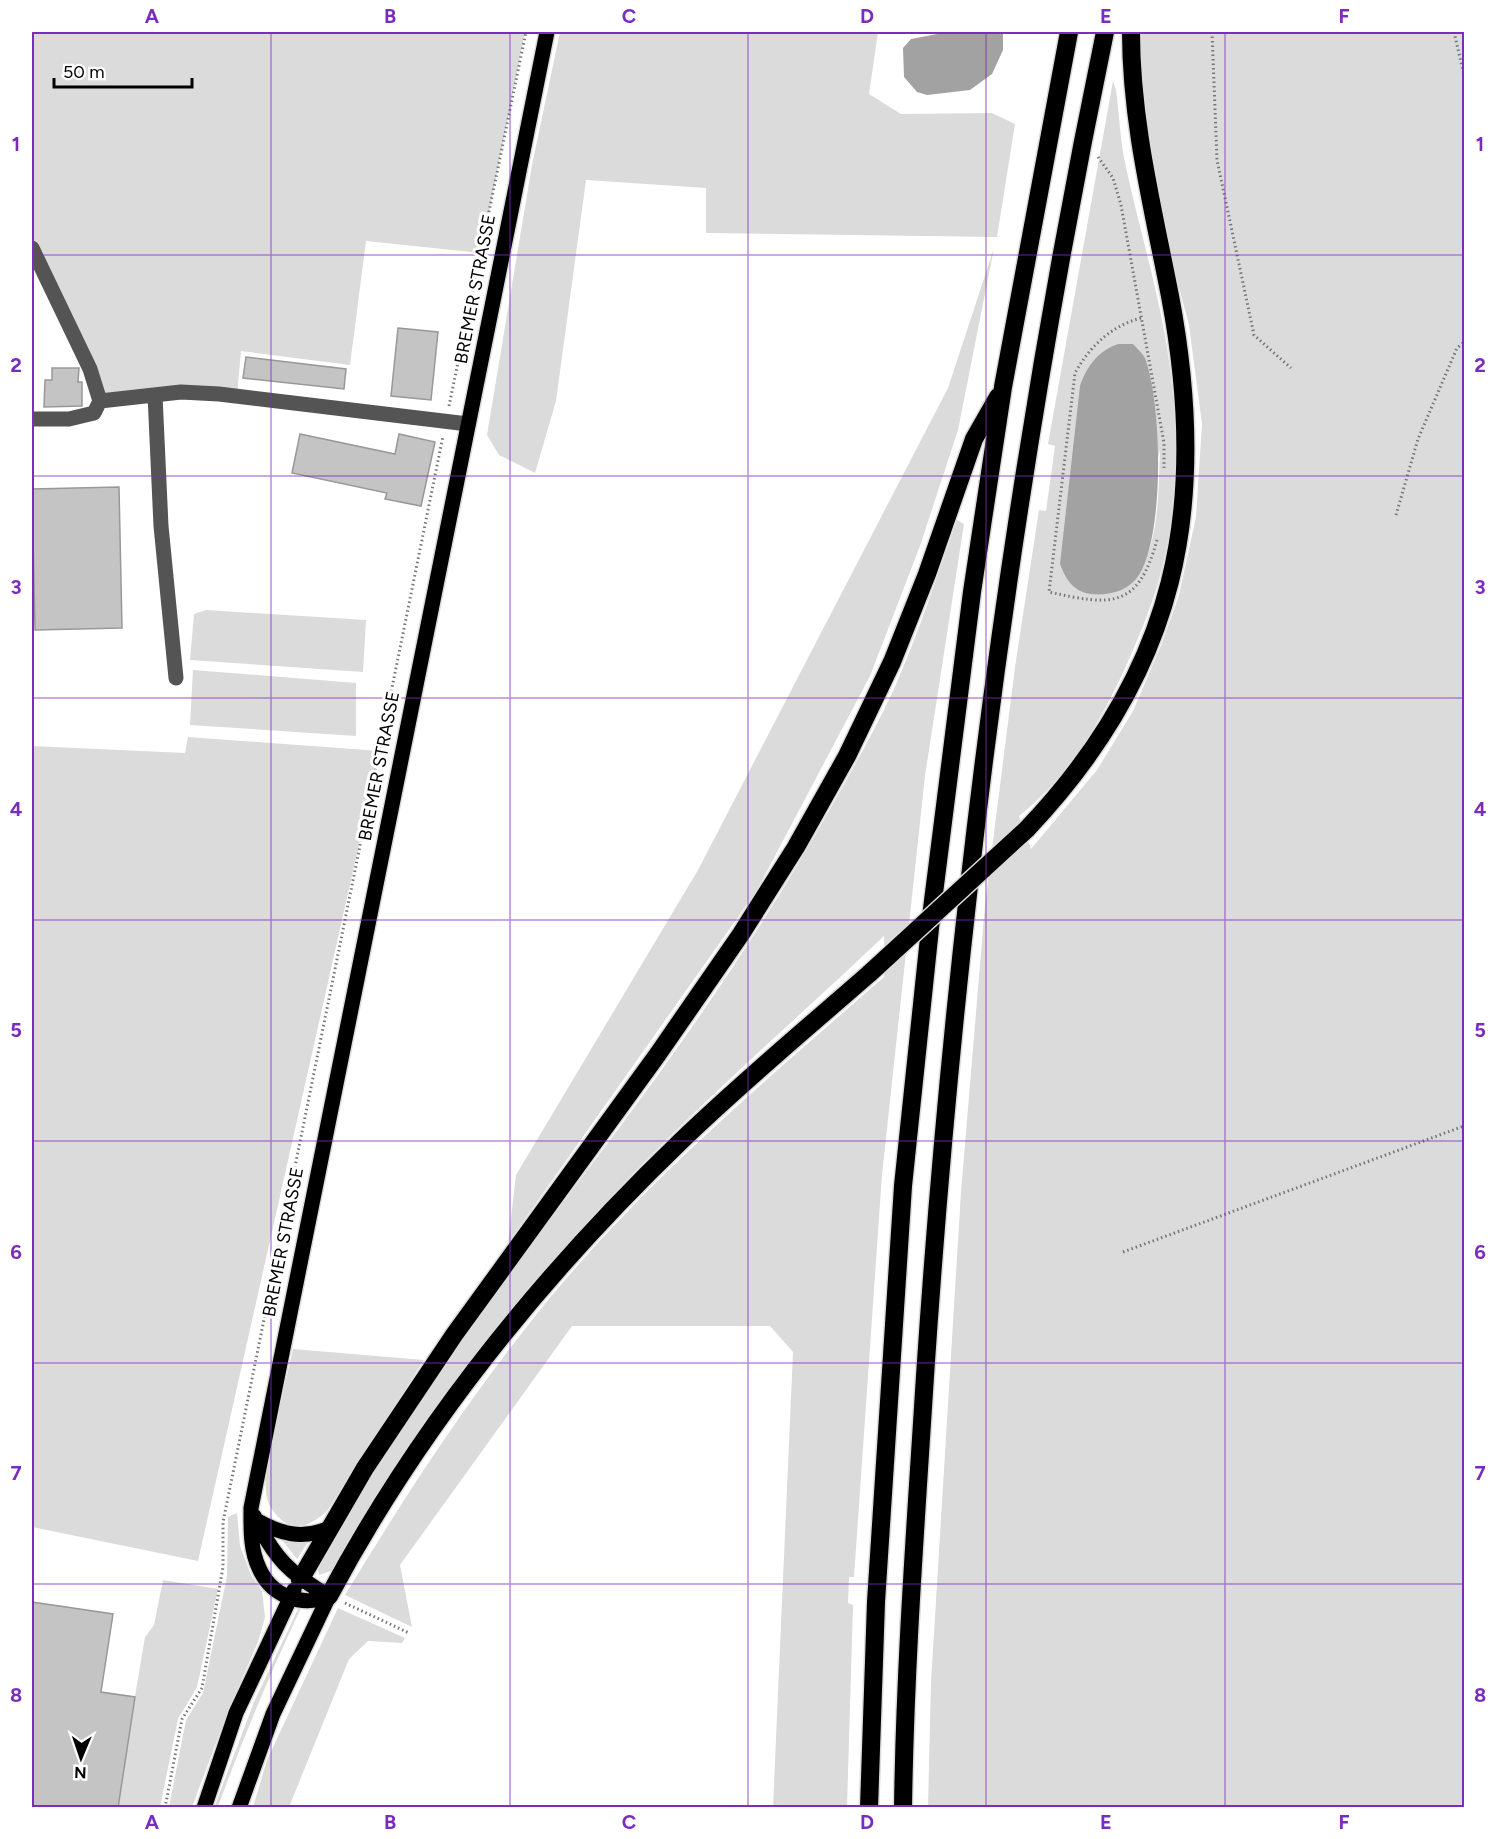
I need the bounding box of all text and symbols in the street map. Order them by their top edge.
text: A [145,4,160,28]
text: B [384,4,396,28]
text: C [622,4,636,28]
text: D [860,4,874,28]
text: E [1100,4,1112,28]
text: F [1338,4,1350,28]
scale bar [54,51,192,89]
text: 50 m [63,61,105,83]
text: 1 [12,132,20,156]
text: 1 [1476,132,1484,156]
street label: BREMER STRASSE [450,212,500,366]
text: 2 [10,353,22,377]
text: 2 [1474,353,1486,377]
text: 3 [10,575,22,599]
text: 3 [1474,575,1486,599]
street label: BREMER STRASSE [354,689,404,843]
text: 4 [10,797,23,821]
text: 4 [1474,797,1487,821]
text: 5 [10,1018,22,1042]
text: 5 [1474,1018,1486,1042]
street label: BREMER STRASSE [258,1165,308,1319]
text: 6 [10,1240,22,1264]
text: 6 [1474,1240,1486,1264]
text: 7 [10,1461,22,1485]
text: 7 [1474,1461,1486,1485]
text: 8 [10,1683,22,1707]
text: 8 [1474,1683,1486,1707]
north arrow [51,1728,111,1788]
text: N [74,1763,87,1782]
text: A [145,1810,160,1834]
text: B [384,1810,396,1834]
text: C [622,1810,636,1834]
text: D [860,1810,874,1834]
text: E [1100,1810,1112,1834]
text: F [1338,1810,1350,1834]

